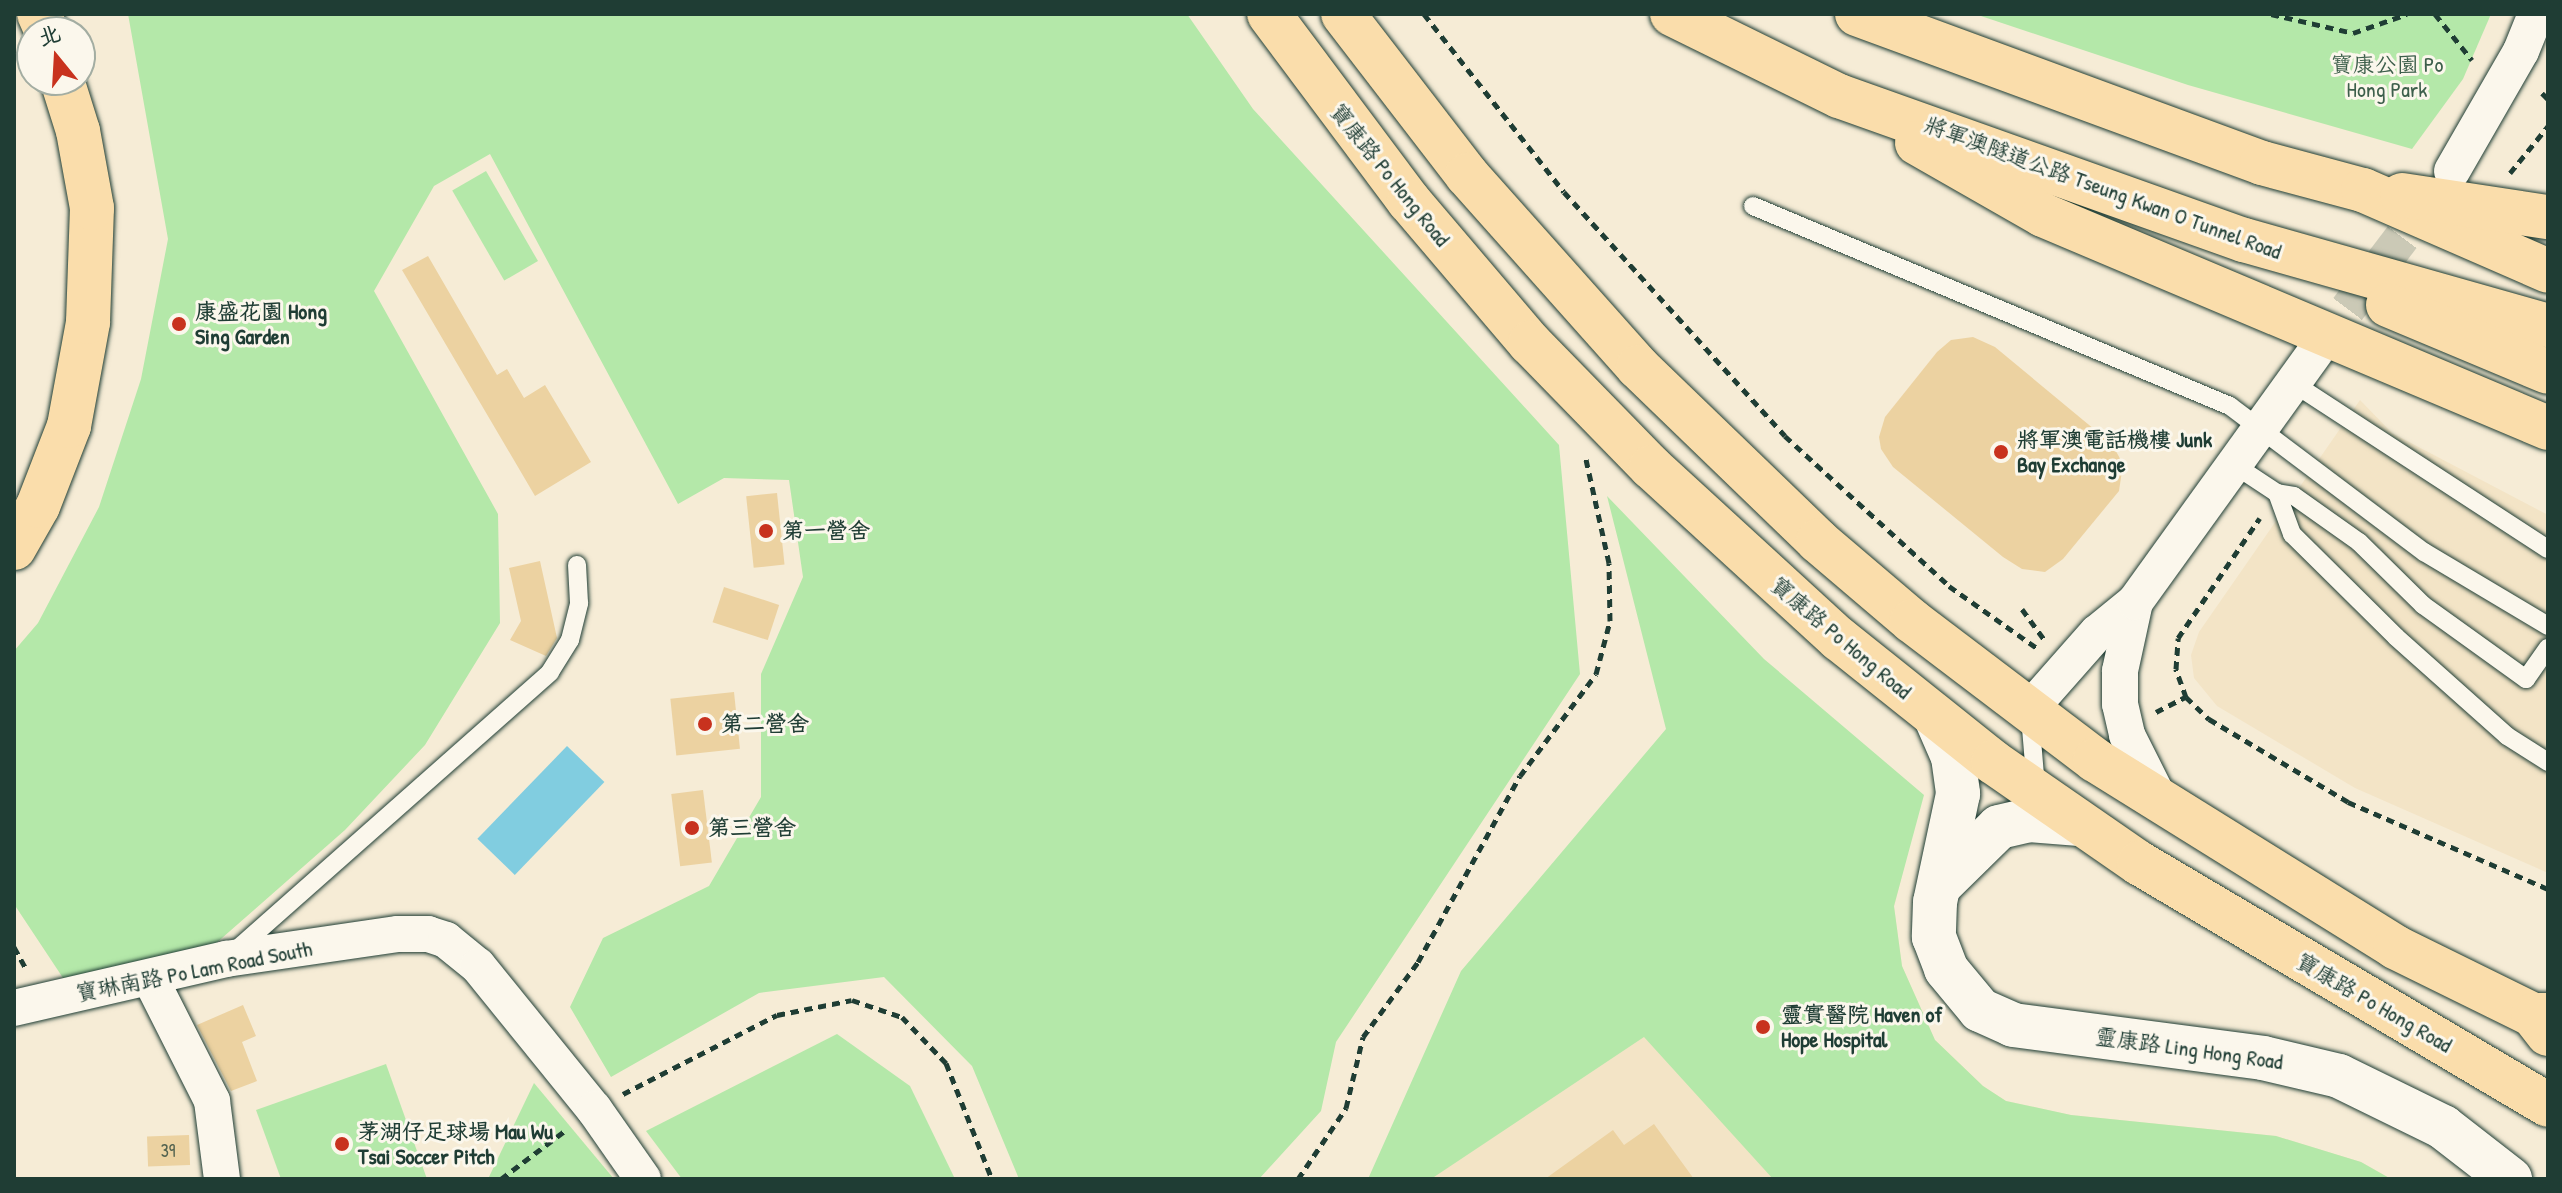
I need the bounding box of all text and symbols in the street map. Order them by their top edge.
north arrow [16,16,96,96]
text: 北 [34,17,64,53]
park label: 寶康公園 Po Hong Park [2331,51,2443,102]
street label: 寶康路 Po Hong Road [1324,98,1456,252]
street label: 將軍澳隧道公路 Tseung Kwan O Tunnel Road [1921,111,2285,265]
place label: 康盛花園 Hong Sing Garden [195,298,327,350]
marker: 康盛花園 Hong Sing Garden [170,315,188,333]
place label: 將軍澳電話機樓 Junk Bay Exchange [2017,426,2212,478]
marker: 將軍澳電話機樓 Junk Bay Exchange [1992,443,2010,461]
place label: 第一營舍 [782,518,870,544]
marker: 第一營舍 [757,522,775,540]
street label: 寶康路 Po Hong Road [1765,571,1917,705]
place label: 第二營舍 [721,711,809,737]
marker: 第二營舍 [696,715,714,733]
place label: 第三營舍 [708,815,796,841]
marker: 第三營舍 [683,819,701,837]
street label: 寶琳南路 Po Lam Road South [74,935,314,1007]
street label: 寶康路 Po Hong Road [2291,948,2457,1058]
place label: 靈實醫院 Haven of Hope Hospital [1781,1001,1942,1052]
marker: 靈實醫院 Haven of Hope Hospital [1752,1016,1774,1038]
street label: 靈康路 Ling Hong Road [2094,1023,2284,1075]
place label: 茅湖仔足球場 Mau Wu Tsai Soccer Pitch [358,1118,553,1170]
marker: 茅湖仔足球場 Mau Wu Tsai Soccer Pitch [333,1135,351,1153]
house number: 39 [161,1140,175,1162]

